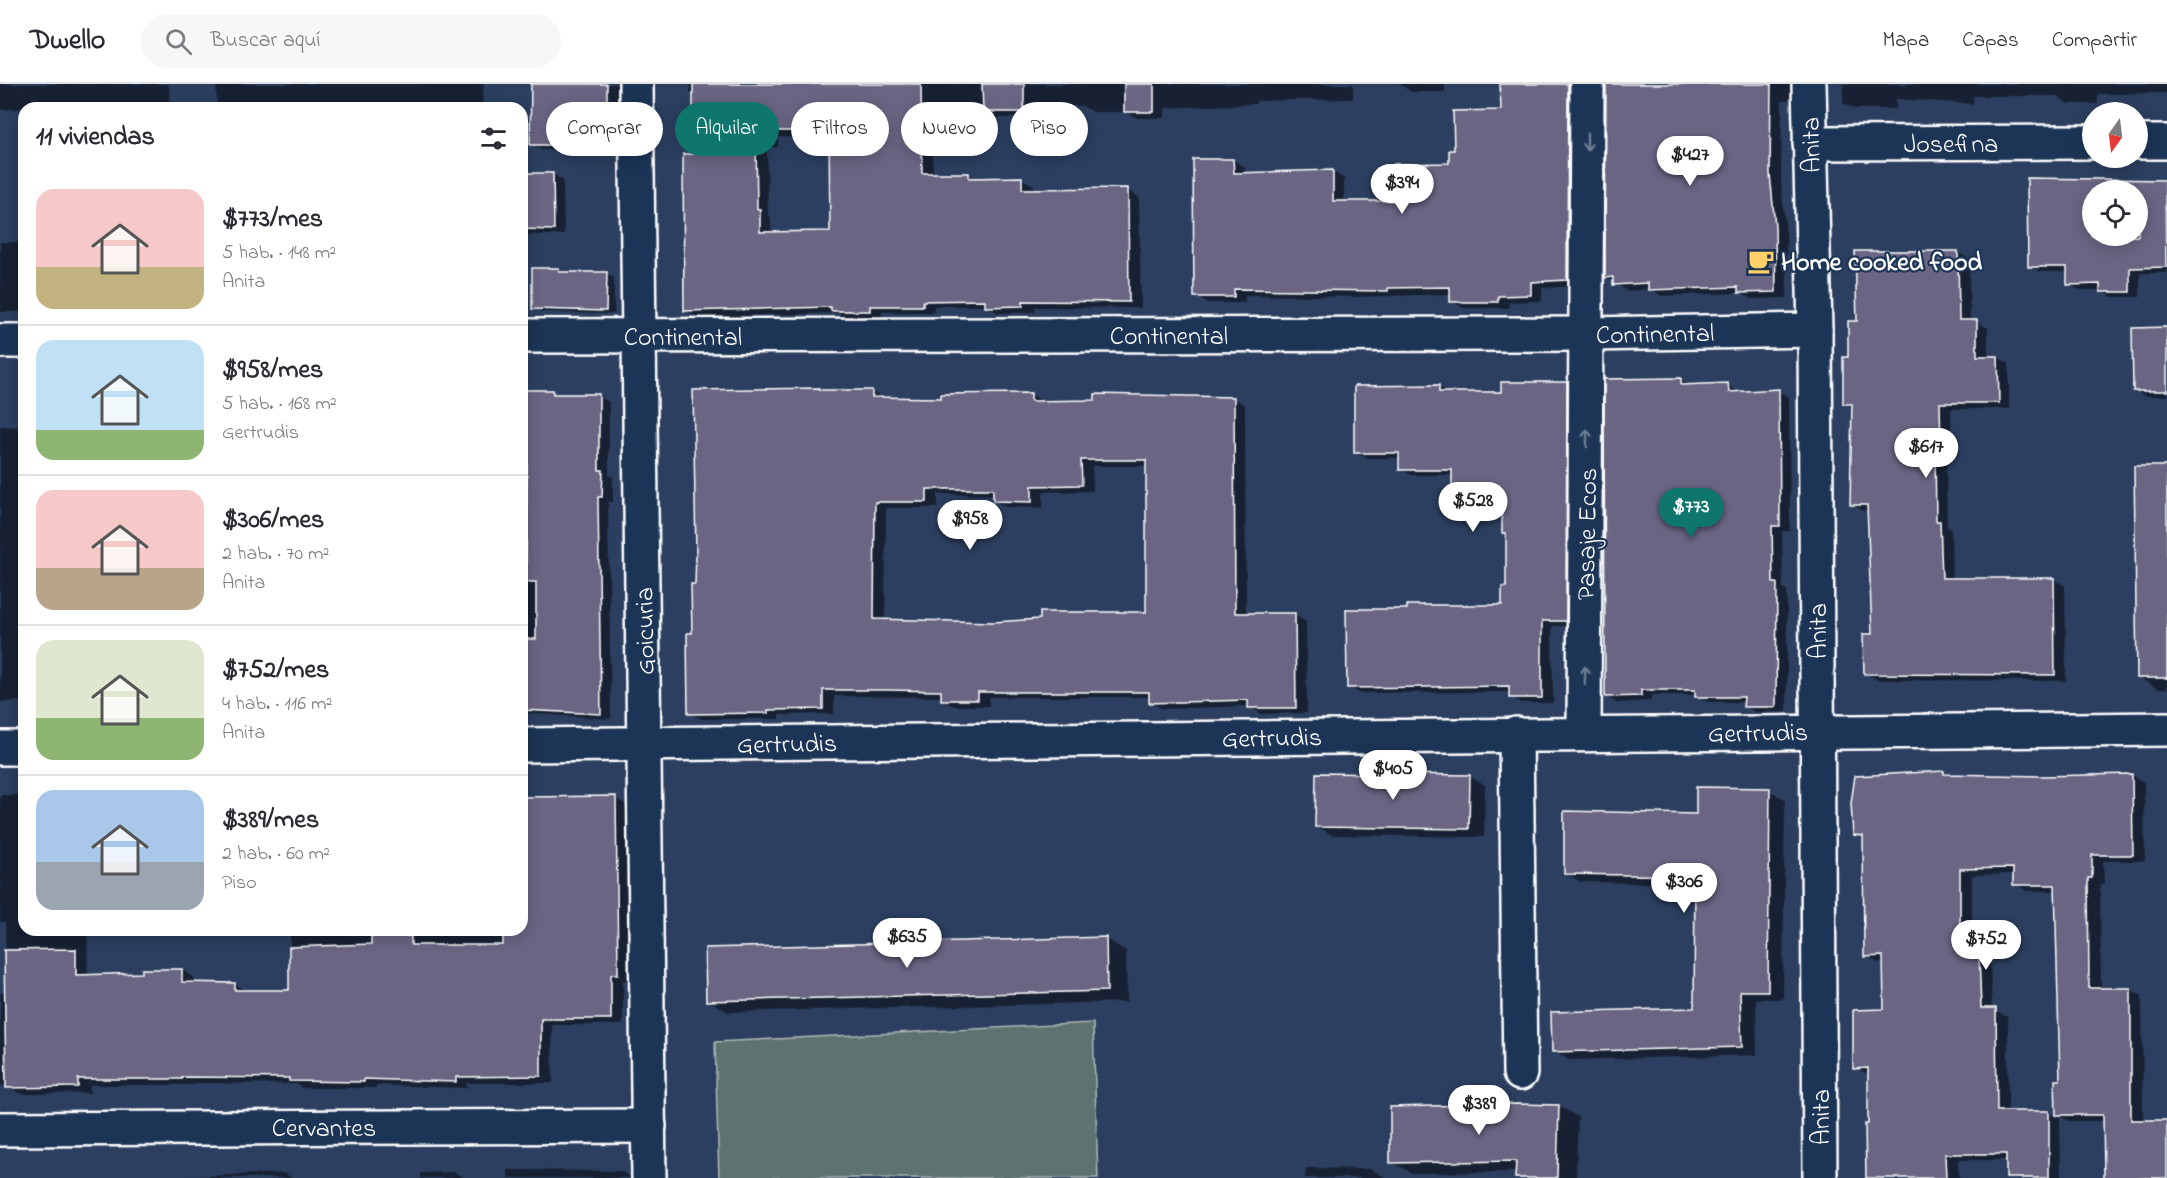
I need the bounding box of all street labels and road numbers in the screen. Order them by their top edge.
street label: Anita [1794,116,1832,173]
street label: Josefina [1904,127,1998,165]
street label: Continental [1595,316,1715,356]
street label: Continental [1110,319,1228,357]
street label: Continental [624,320,742,358]
street label: Pasaje Ecos [1569,468,1609,600]
street label: Goicuria [627,587,667,675]
street label: Anita [1801,603,1839,659]
street label: Gertrudis [1708,715,1808,755]
street label: Gertrudis [1222,720,1322,760]
street label: Gertrudis [737,726,837,766]
street label: Anita [1804,1089,1842,1145]
street label: Cervantes [272,1111,376,1149]

